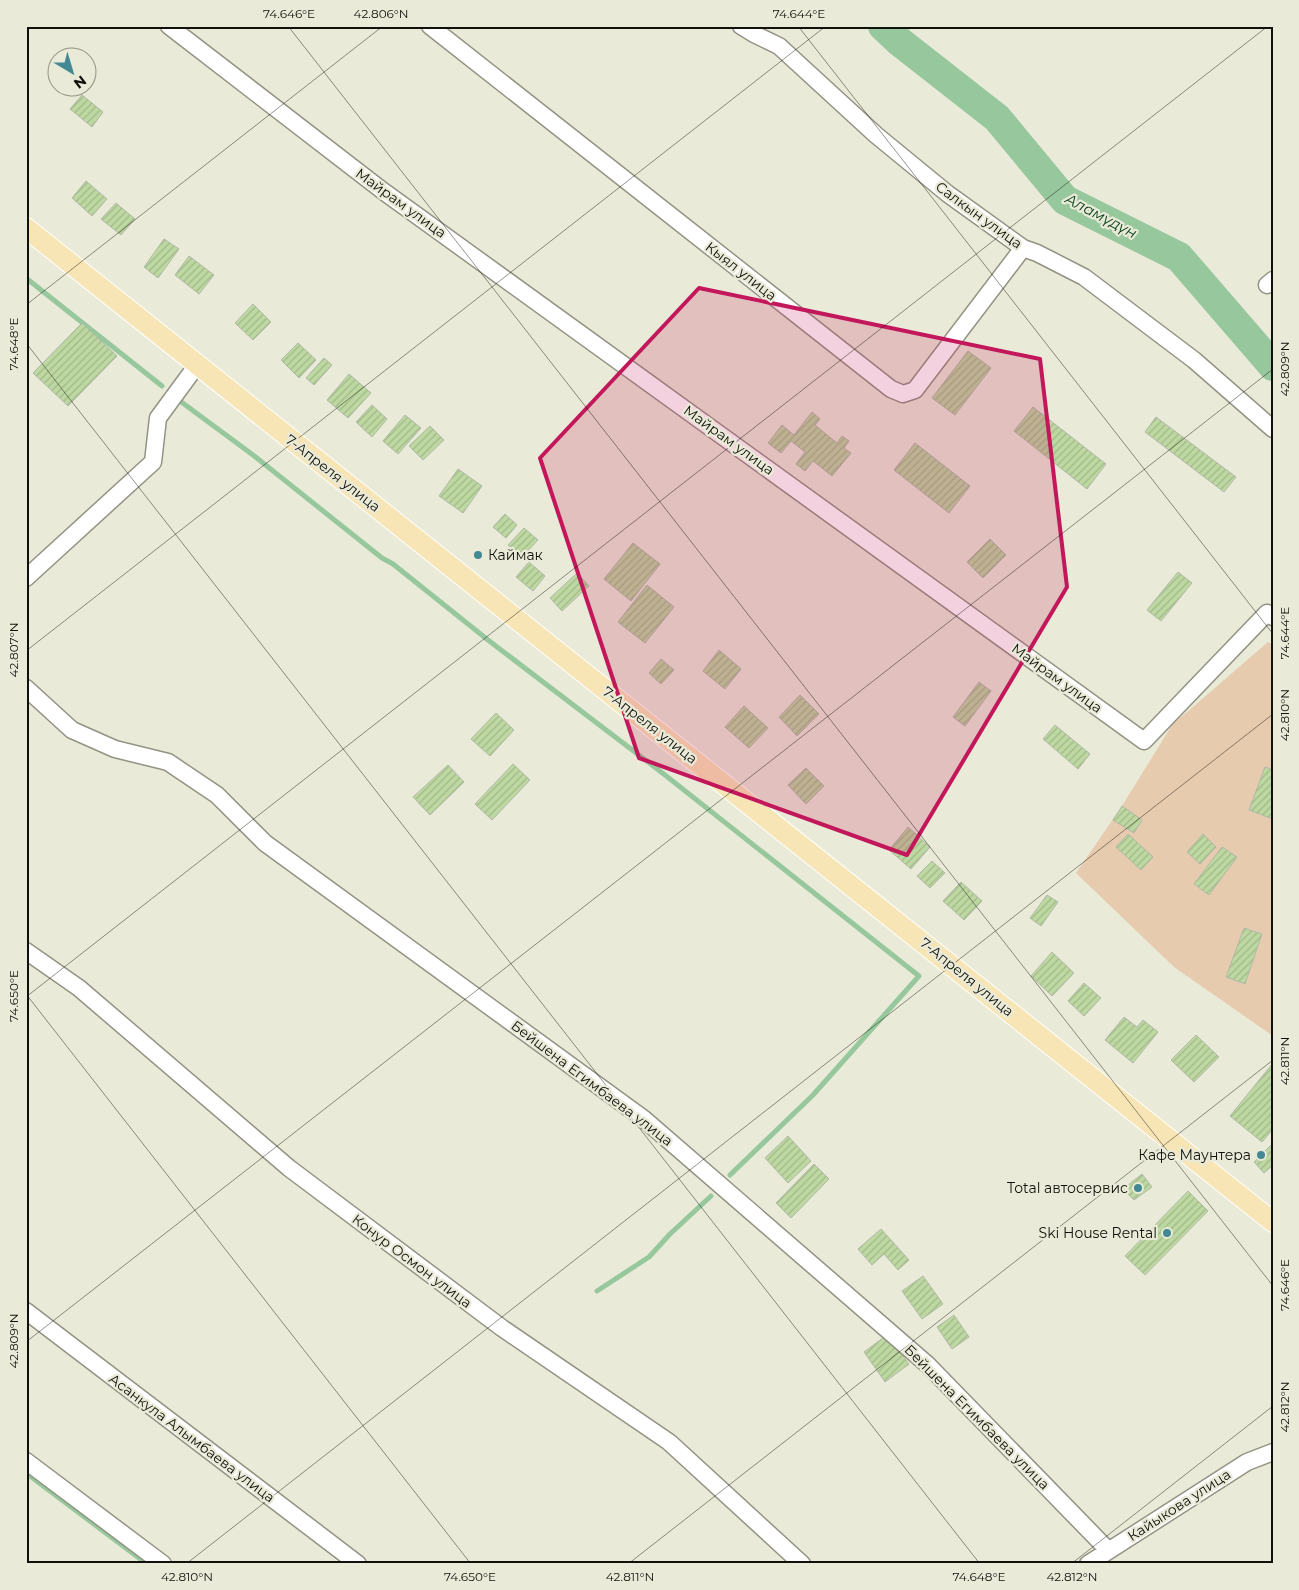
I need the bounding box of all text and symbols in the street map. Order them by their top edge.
text: 74.646°E [263,6,315,21]
text: 42.806°N [354,6,408,21]
text: 74.644°E [773,6,825,21]
north arrow [48,48,98,98]
text: N [70,72,90,93]
street label: Майрам улица [352,164,450,242]
street label: Салкын улица [932,177,1026,253]
water label: Аламүдүн [1061,188,1140,242]
street label: Кыял улица [702,238,780,304]
text: 74.648°E [6,318,21,370]
text: 42.809°N [1277,341,1292,397]
street label: Майрам улица [680,401,778,479]
street label: 7-Апреля улица [282,430,384,516]
place label: Каймак [488,546,543,564]
marker: Каймак [472,549,484,561]
text: 74.644°E [1277,607,1292,659]
text: 42.807°N [6,623,21,677]
street label: Майрам улица [1008,639,1106,717]
street label: 7-Апреля улица [599,682,701,768]
text: 42.810°N [1277,689,1292,741]
street label: 7-Апреля улица [917,934,1017,1020]
text: 74.650°E [6,970,21,1022]
street label: Бейшена Егимбаева улица [508,1016,676,1150]
text: 42.811°N [1277,1037,1292,1085]
place label: Кафе Маунтера [1138,1146,1251,1164]
marker: Кафе Маунтера [1255,1149,1267,1161]
place label: Total автосервис [1007,1179,1128,1197]
marker: Total автосервис [1132,1182,1144,1194]
street label: Конур Осмон улица [349,1210,475,1312]
place label: Ski House Rental [1039,1224,1157,1242]
marker: Ski House Rental [1161,1227,1173,1239]
text: 74.646°E [1277,1259,1292,1311]
text: 42.809°N [6,1313,21,1369]
street label: Бейшена Егимбаева улица [901,1341,1053,1493]
street label: Асанкула Алымбаева улица [105,1370,279,1506]
text: 42.812°N [1277,1381,1292,1433]
street label: Кайыкова улица [1124,1465,1234,1545]
text: 42.810°N [161,1569,213,1584]
text: 74.650°E [444,1569,496,1584]
text: 42.811°N [606,1569,654,1584]
text: 74.648°E [953,1569,1005,1584]
text: 42.812°N [1046,1569,1098,1584]

